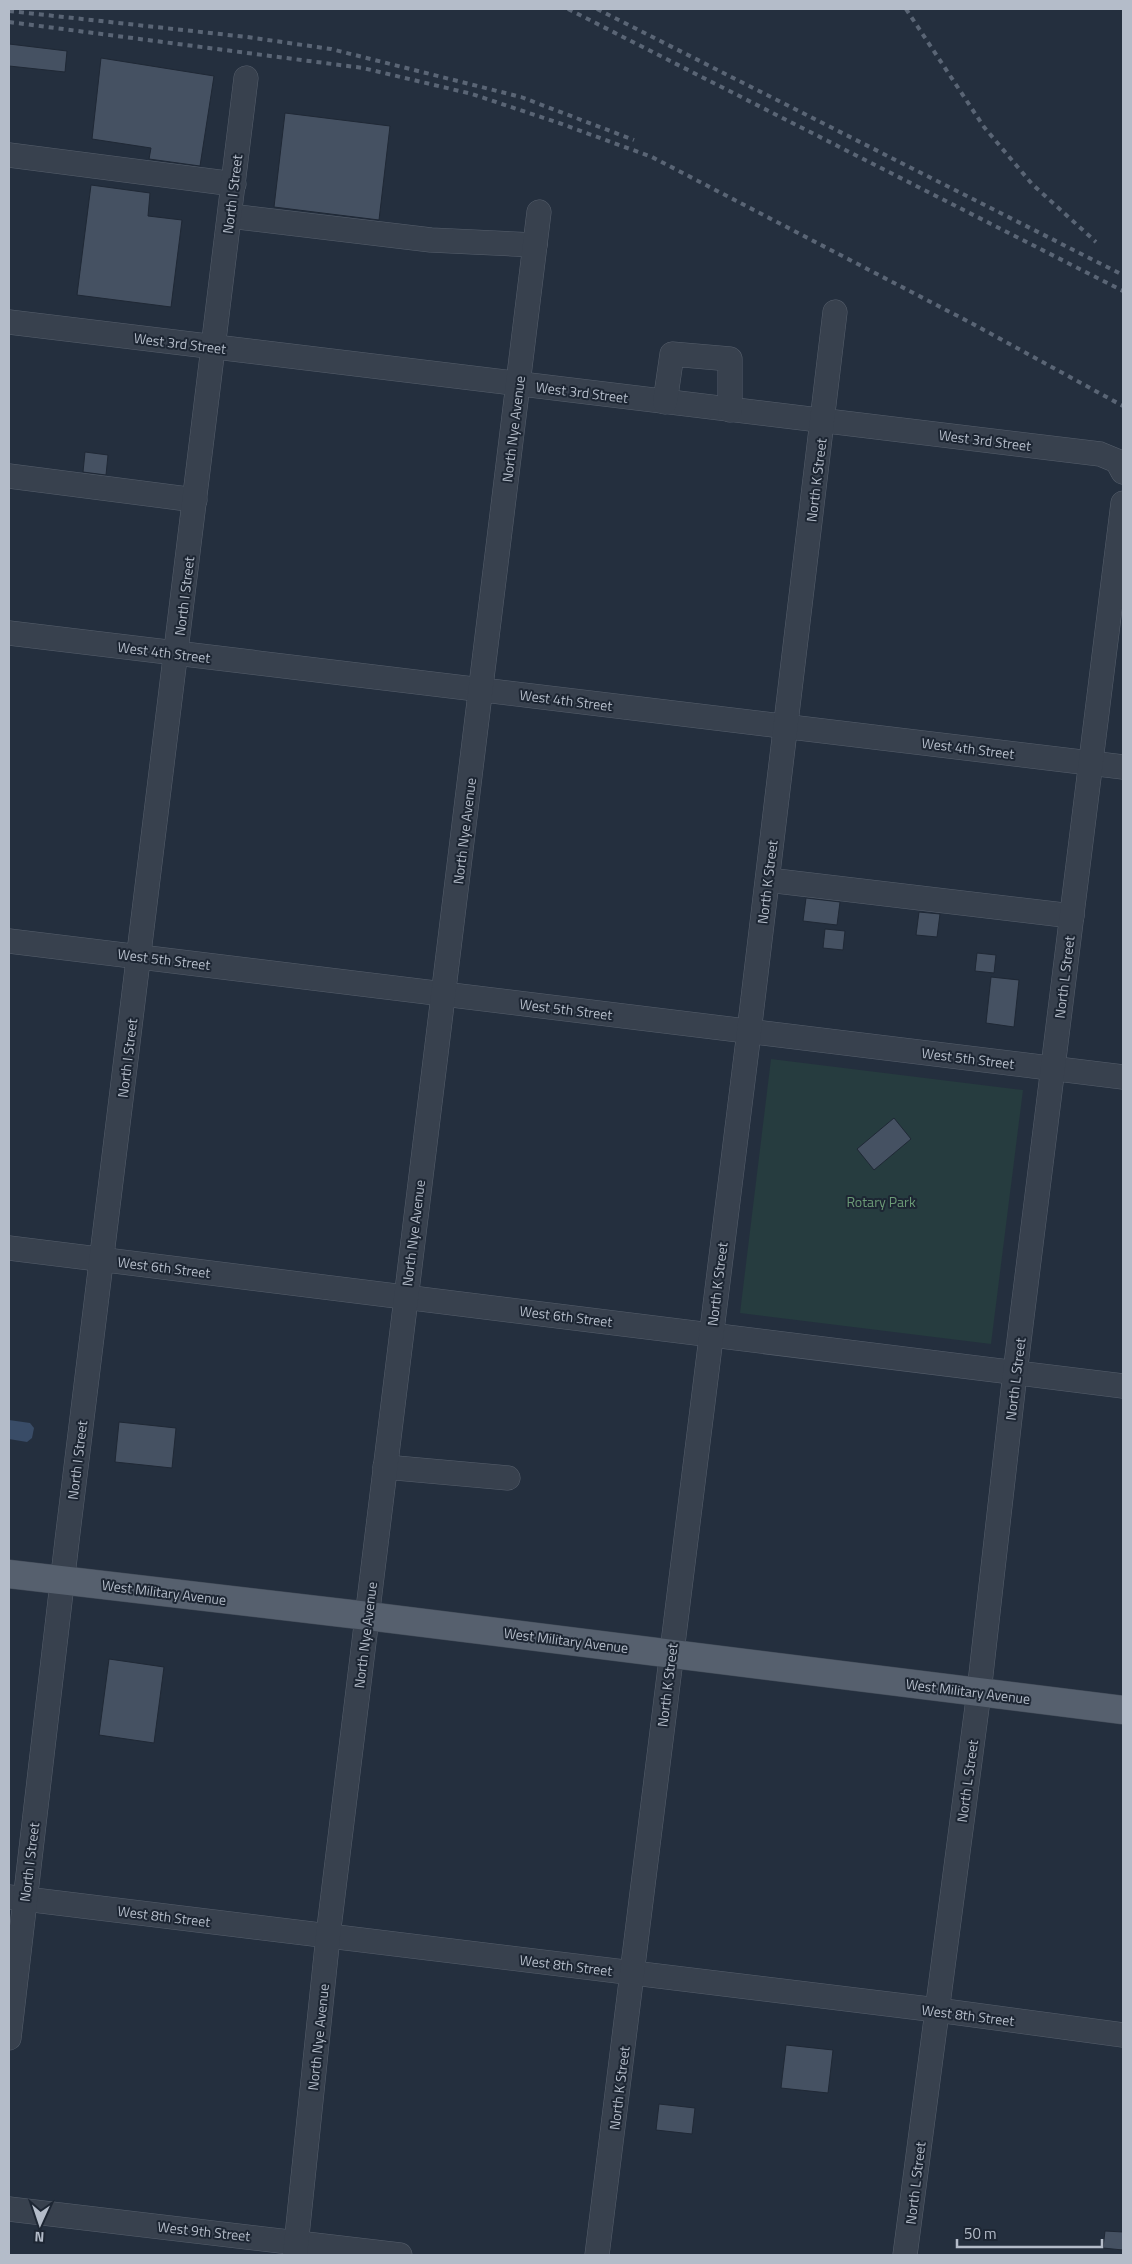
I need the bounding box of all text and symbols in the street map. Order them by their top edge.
street label: North I Street [217,153,247,235]
street label: West 3rd Street [133,327,227,359]
street label: North Nye Avenue [496,375,530,483]
street label: West 3rd Street [535,376,629,408]
street label: West 3rd Street [938,424,1032,456]
street label: North K Street [800,437,832,523]
street label: North I Street [169,555,199,637]
street label: West 4th Street [116,636,212,668]
street label: West 4th Street [518,684,614,716]
street label: West 4th Street [920,732,1016,764]
street label: North Nye Avenue [447,777,481,885]
street label: North K Street [751,839,783,925]
street label: North L Street [1049,934,1079,1019]
street label: West 5th Street [116,943,212,975]
street label: West 5th Street [518,993,614,1025]
street label: North I Street [112,1017,142,1099]
street label: West 5th Street [920,1042,1016,1074]
street label: North Nye Avenue [396,1179,430,1287]
park label: Rotary Park [846,1191,916,1212]
street label: North K Street [701,1241,733,1327]
street label: West 6th Street [116,1251,212,1283]
street label: West 6th Street [518,1300,614,1332]
street label: North L Street [1000,1336,1030,1421]
street label: North I Street [62,1419,92,1501]
street label: West Military Avenue [101,1574,227,1610]
street label: North Nye Avenue [348,1581,382,1689]
street label: West Military Avenue [503,1622,629,1658]
street label: North K Street [651,1642,683,1728]
street label: West Military Avenue [905,1673,1031,1709]
street label: North L Street [951,1738,983,1824]
street label: North I Street [14,1821,44,1903]
street label: West 8th Street [116,1900,212,1932]
street label: West 8th Street [518,1949,614,1981]
street label: North Nye Avenue [302,1983,334,2091]
street label: West 8th Street [920,1999,1016,2031]
street label: North K Street [603,2045,635,2131]
street label: North L Street [900,2140,930,2225]
north arrow [15,2199,65,2249]
street label: West 9th Street [157,2216,251,2246]
scale bar [957,2216,1102,2248]
text: 50 m [964,2222,997,2245]
text: N [34,2227,45,2248]

